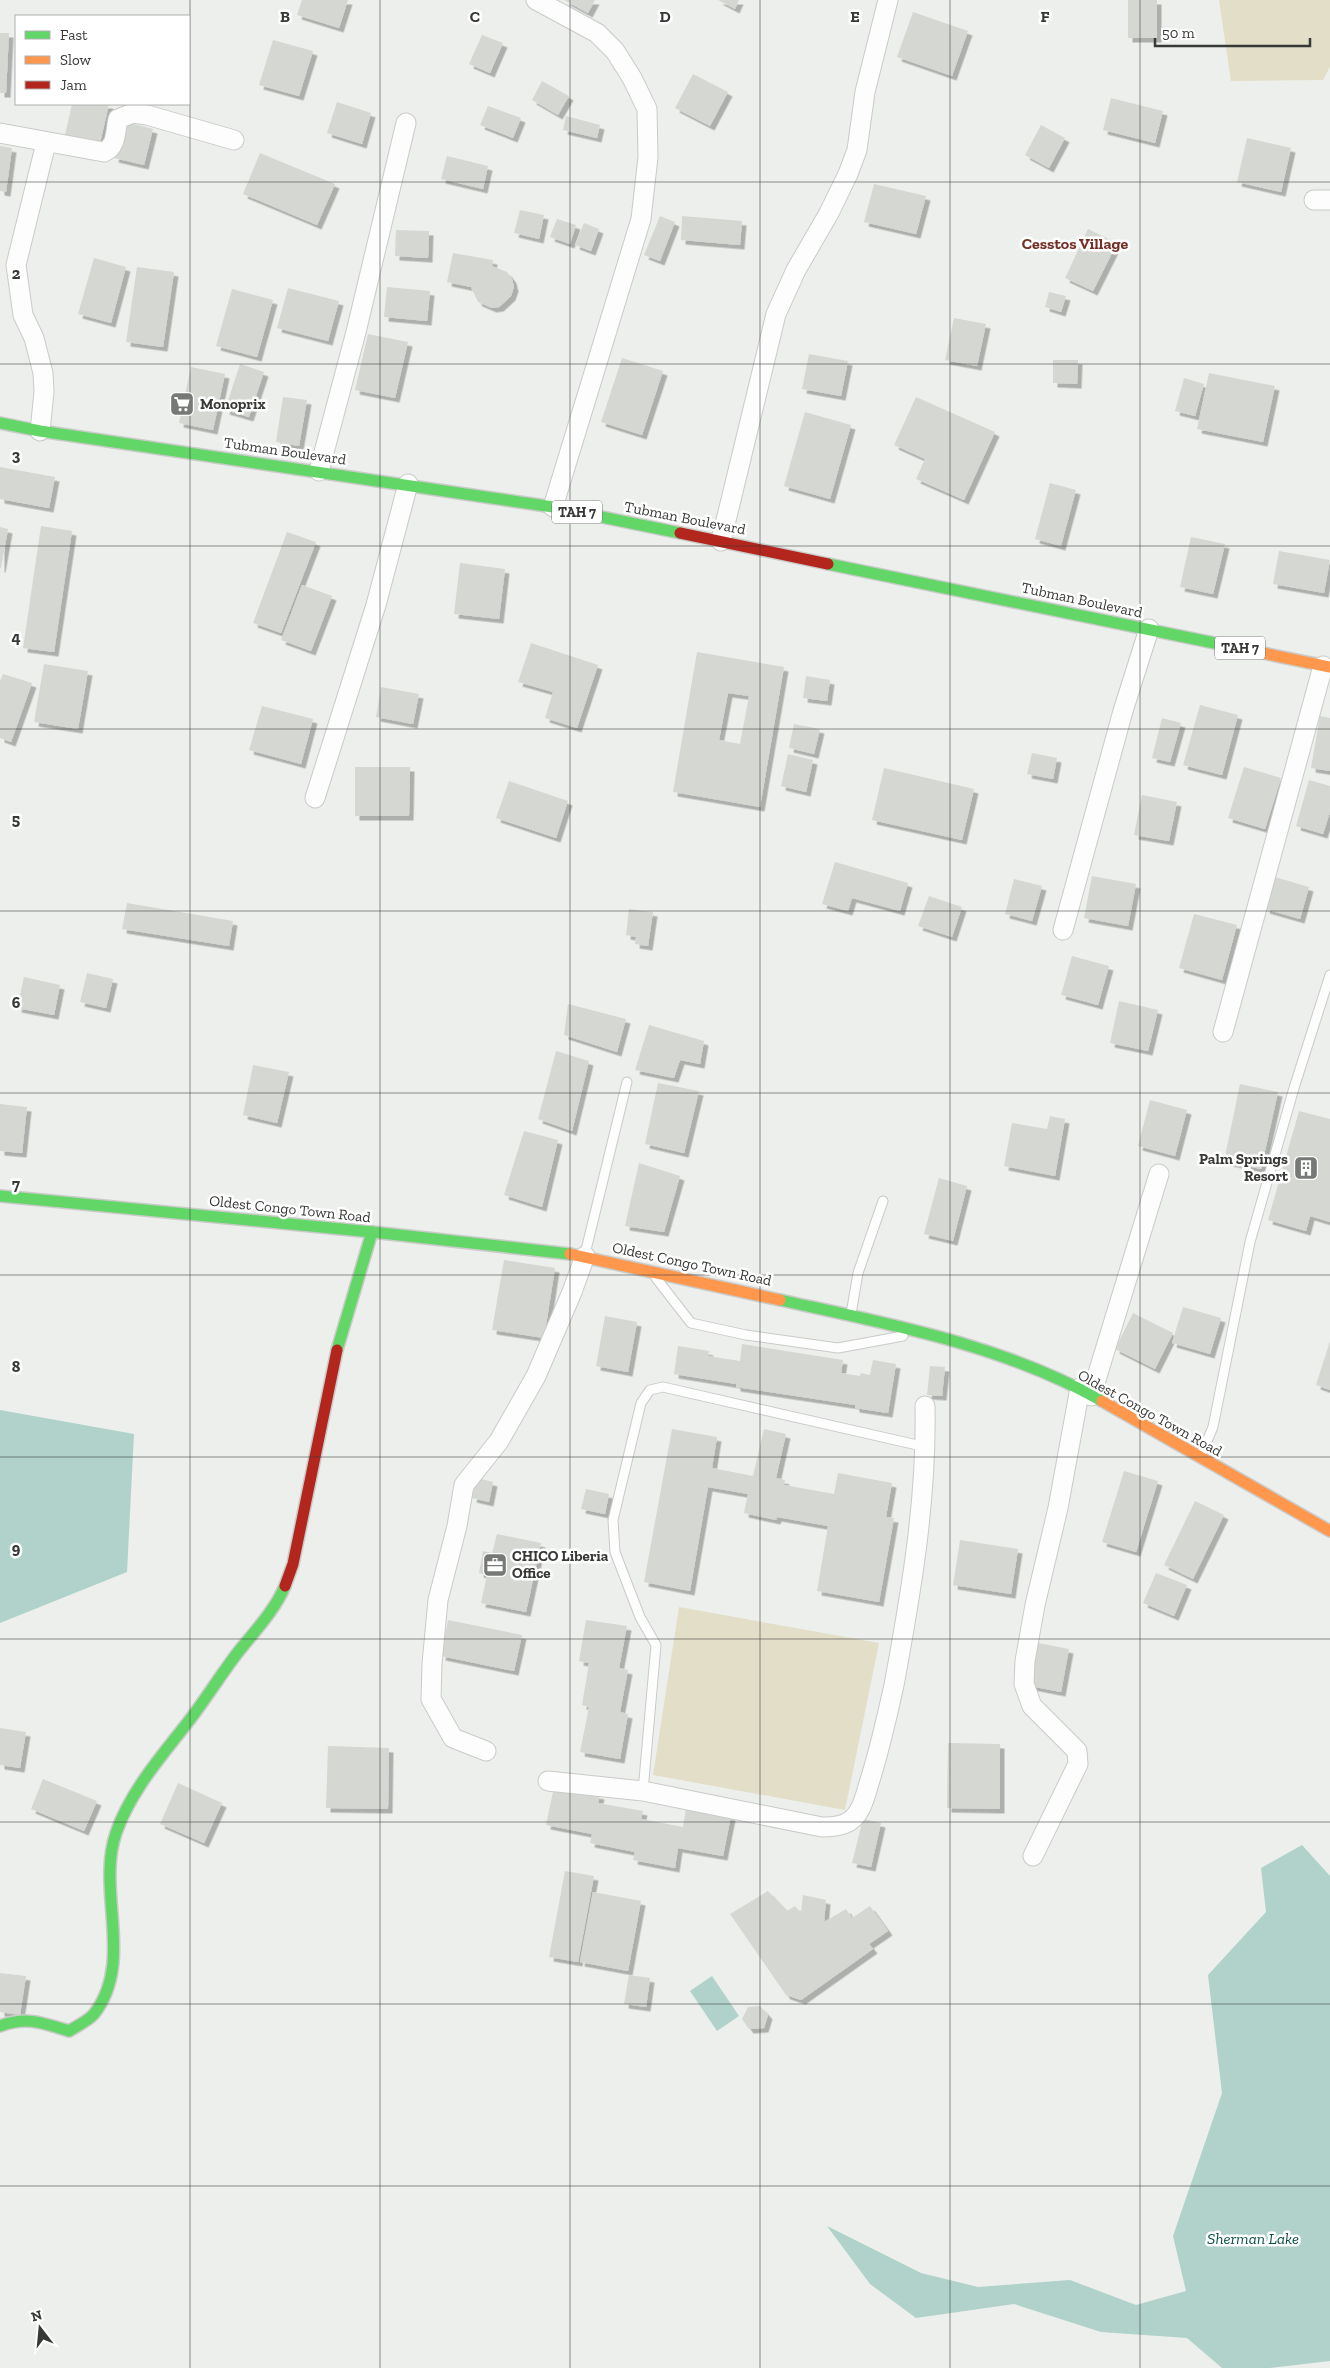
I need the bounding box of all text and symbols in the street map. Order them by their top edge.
text: B [280,7,290,26]
text: C [470,7,480,26]
text: D [659,7,671,26]
text: E [850,7,860,26]
text: F [1040,7,1050,26]
legend [15,15,190,105]
scale bar [1155,15,1310,47]
text: 50 m [1162,24,1195,42]
text: Fast [60,26,88,44]
text: Slow [60,51,92,69]
text: Jam [60,76,87,94]
district label: Cesstos Village [1022,234,1129,253]
text: 2 [12,264,21,283]
supermarket icon: Monoprix [169,391,195,417]
place label: Monoprix [200,395,266,413]
street label: Tubman Boulevard [223,434,348,469]
text: 3 [12,446,21,465]
street label: Tubman Boulevard [623,497,748,539]
road number: TAH 7 [552,501,602,524]
street label: Tubman Boulevard [1020,578,1145,622]
text: 4 [11,628,21,647]
road number: TAH 7 [1215,636,1265,660]
text: 5 [12,810,20,829]
text: 6 [12,993,21,1012]
place label: Palm Springs Resort [1199,1150,1289,1185]
building icon: Palm Springs Resort [1293,1155,1319,1181]
text: 7 [12,1175,20,1194]
street label: Oldest Congo Town Road [208,1192,372,1227]
street label: Oldest Congo Town Road [611,1238,774,1290]
text: 8 [12,1357,21,1376]
street label: Oldest Congo Town Road [1075,1366,1226,1461]
text: 9 [12,1539,21,1558]
place label: CHICO Liberia Office [512,1547,609,1582]
office icon: CHICO Liberia Office [482,1552,508,1578]
water label: Sherman Lake [1207,2229,1299,2248]
north arrow [15,2303,65,2353]
text: N [29,2306,44,2326]

